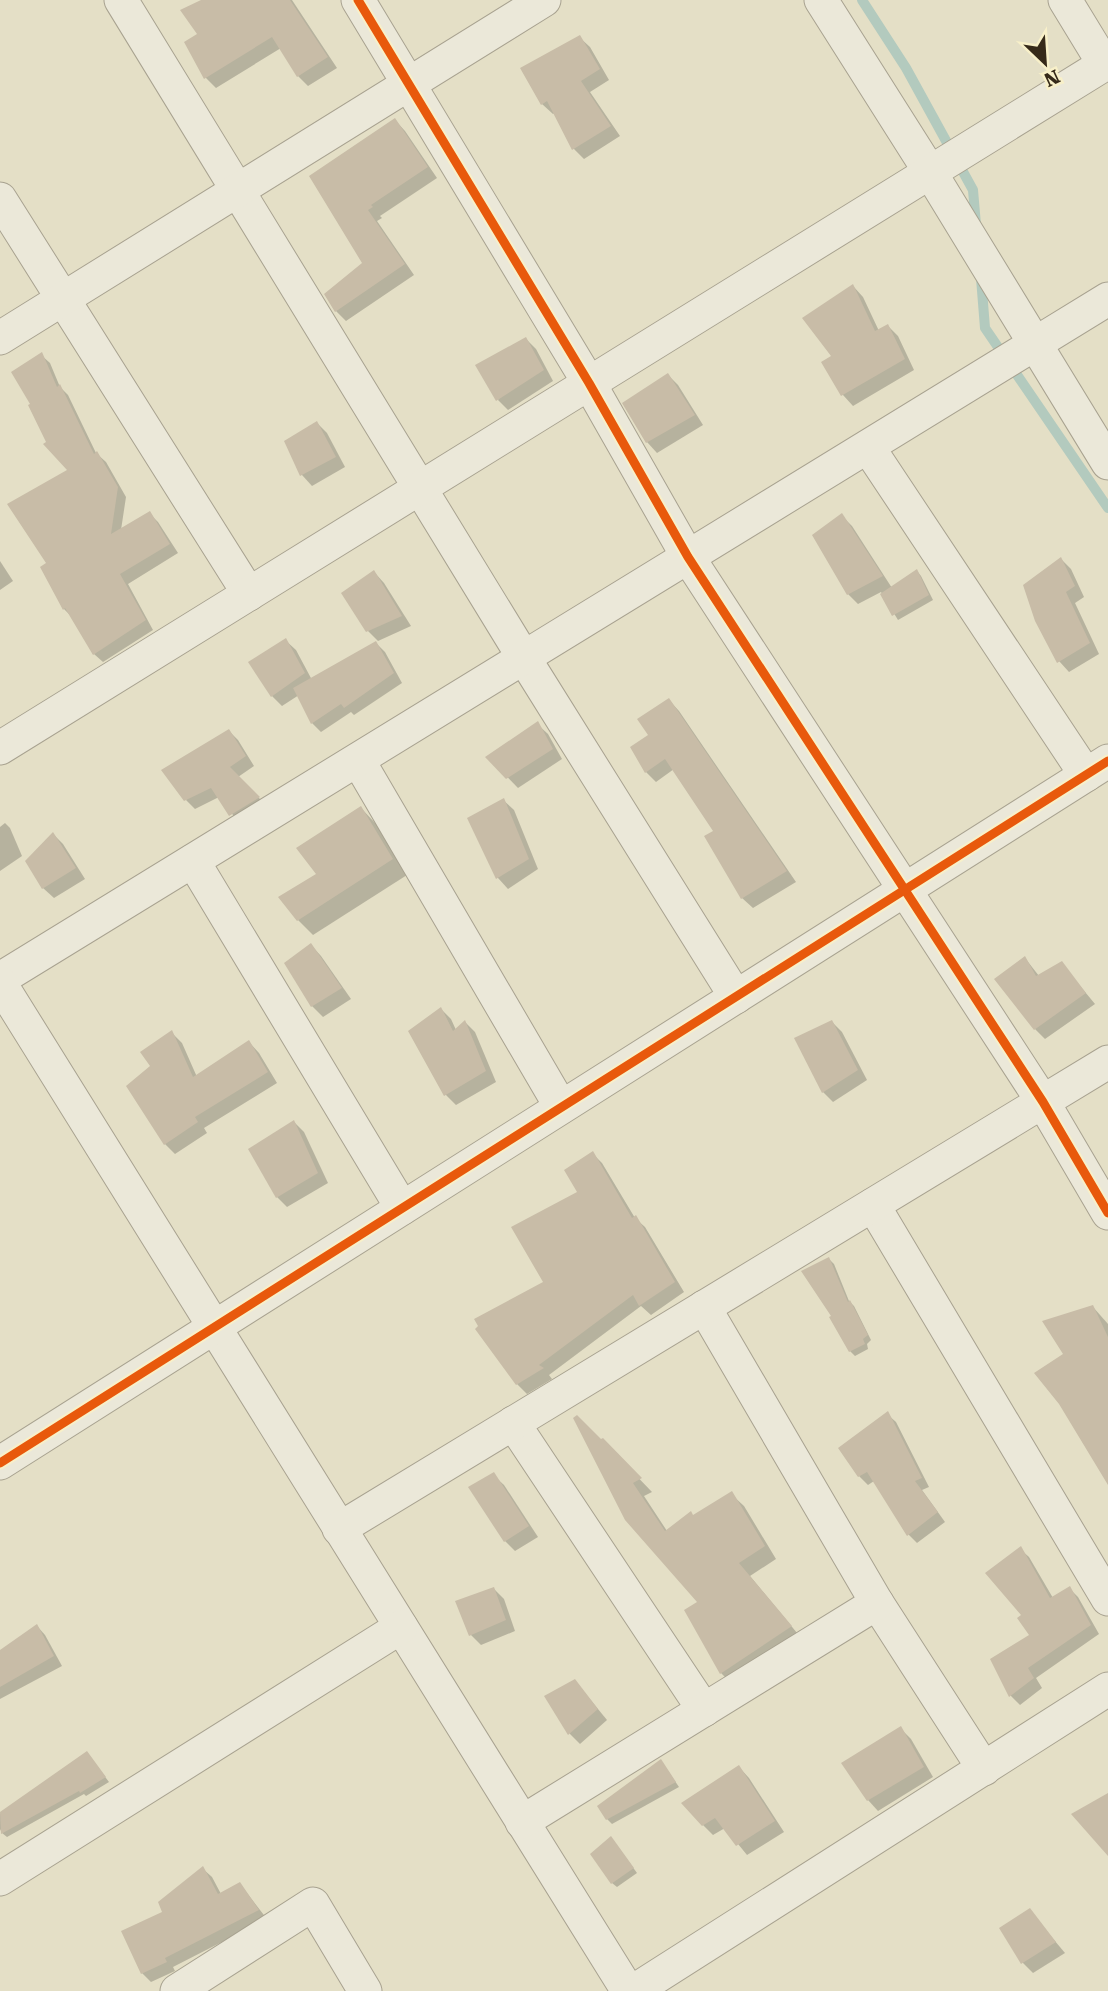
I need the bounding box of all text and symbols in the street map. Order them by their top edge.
north arrow [1010,28,1080,98]
text: N [1040,64,1063,92]

